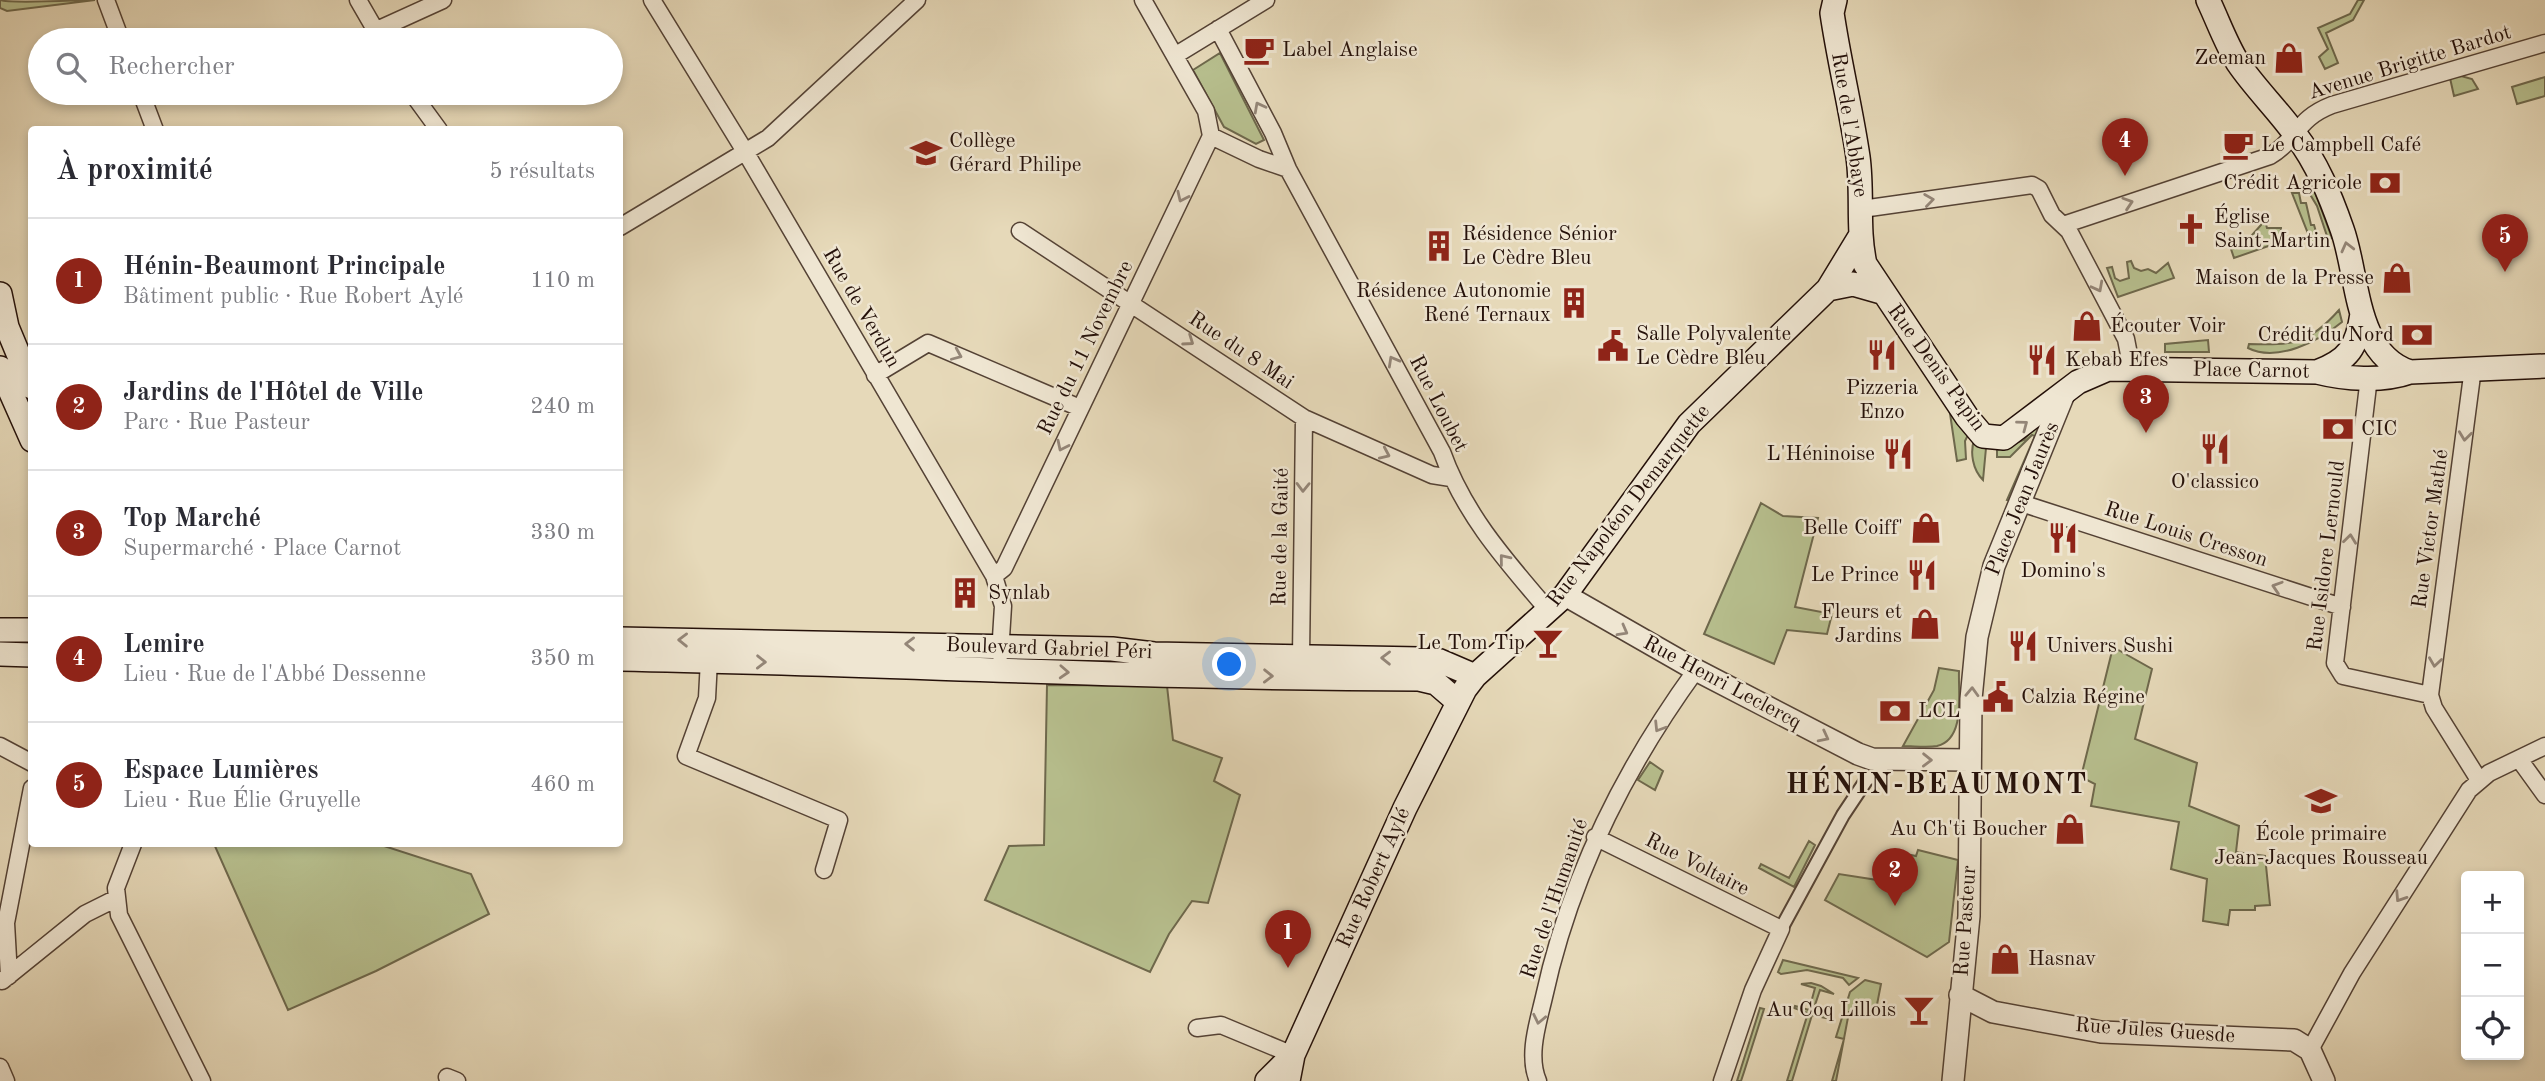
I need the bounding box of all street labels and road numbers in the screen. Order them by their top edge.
street label: Avenue Brigitte Bardot [2306,22,2514,104]
street label: Rue de l'Abbaye [1827,51,1871,199]
street label: Rue de Verdun [818,245,904,371]
street label: Rue du 11 Novembre [1035,257,1137,439]
street label: Rue Denis Papin [1883,301,1989,435]
street label: Rue du 8 Mai [1185,308,1297,394]
street label: Rue Loubet [1405,352,1471,456]
street label: Place Carnot [2192,359,2310,383]
street label: Rue Napoléon Demarquette [1544,401,1714,611]
street label: Place Jean Jaurès [1983,419,2063,579]
street label: Rue Victor Mathé [2409,448,2453,610]
street label: Rue Isidore Lernould [2305,459,2349,653]
street label: Rue de la Gaité [1269,468,1293,606]
street label: Rue Louis Cresson [2102,499,2270,571]
street label: Rue Henri Leclercq [1639,632,1805,734]
street label: Boulevard Gabriel Péri [945,635,1153,663]
street label: Rue Robert Aylé [1334,805,1414,951]
street label: Rue de l'Humanité [1518,816,1592,982]
street label: Rue Voltaire [1642,830,1752,900]
street label: Rue Pasteur [1952,864,1980,977]
street label: Rue Jules Guesde [2074,1015,2236,1047]

